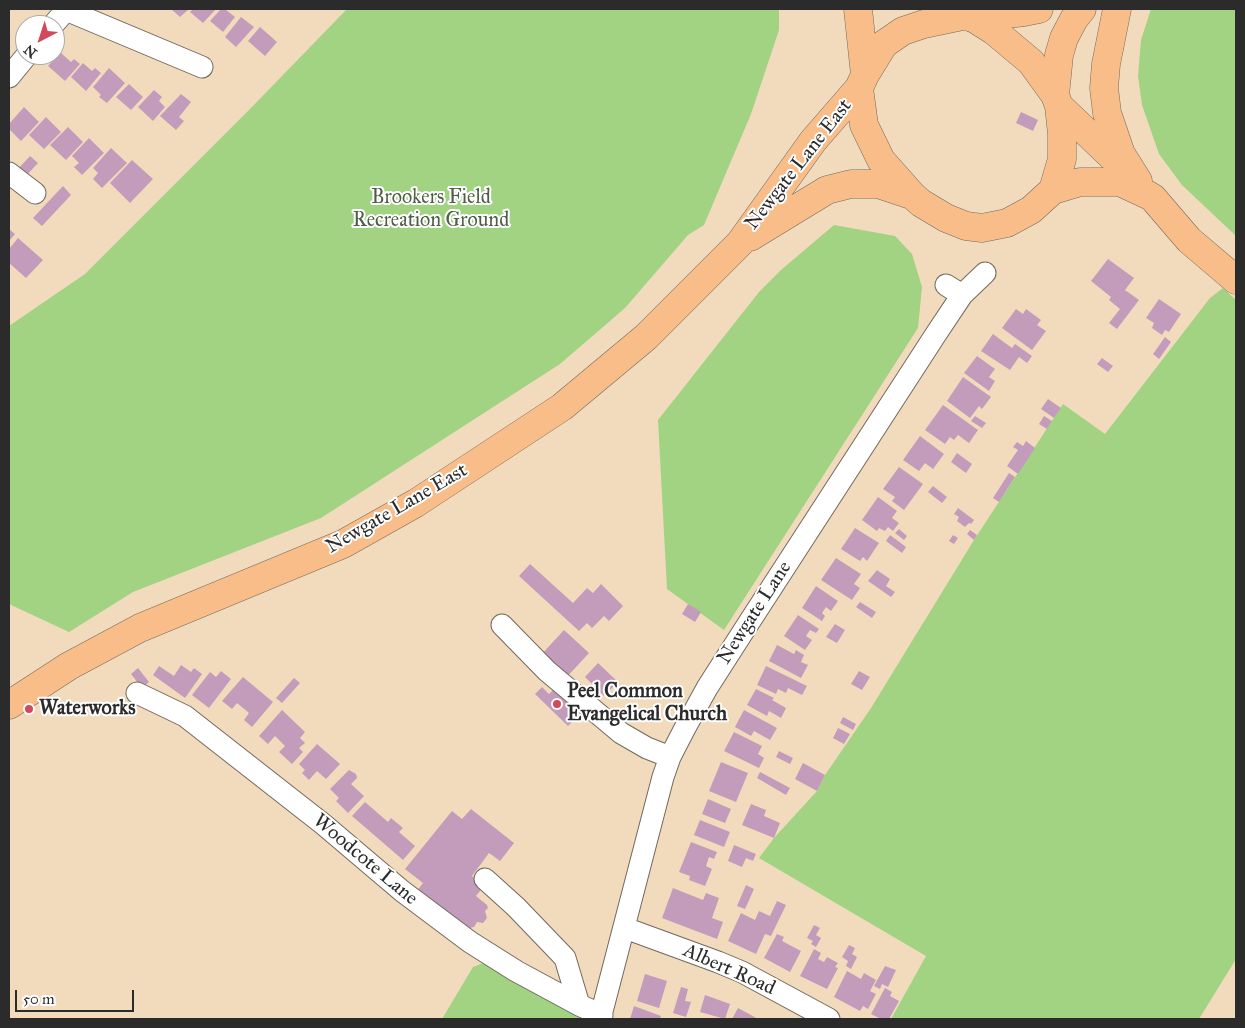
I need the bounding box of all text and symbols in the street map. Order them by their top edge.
north arrow [15,15,65,65]
text: N [21,41,41,61]
street label: Newgate Lane East [740,95,858,235]
park label: Brookers Field Recreation Ground [353,186,509,233]
street label: Newgate Lane East [322,459,472,559]
street label: Newgate Lane [713,557,797,669]
place label: Peel Common Evangelical Church [567,680,727,727]
place label: Waterworks [39,697,136,721]
marker: Peel Common Evangelical Church [551,698,563,710]
marker: Waterworks [23,703,35,715]
street label: Woodcote Lane [308,809,422,911]
street label: Albert Road [679,939,779,1001]
scale bar [18,980,136,1012]
text: 50 m [23,990,55,1008]

